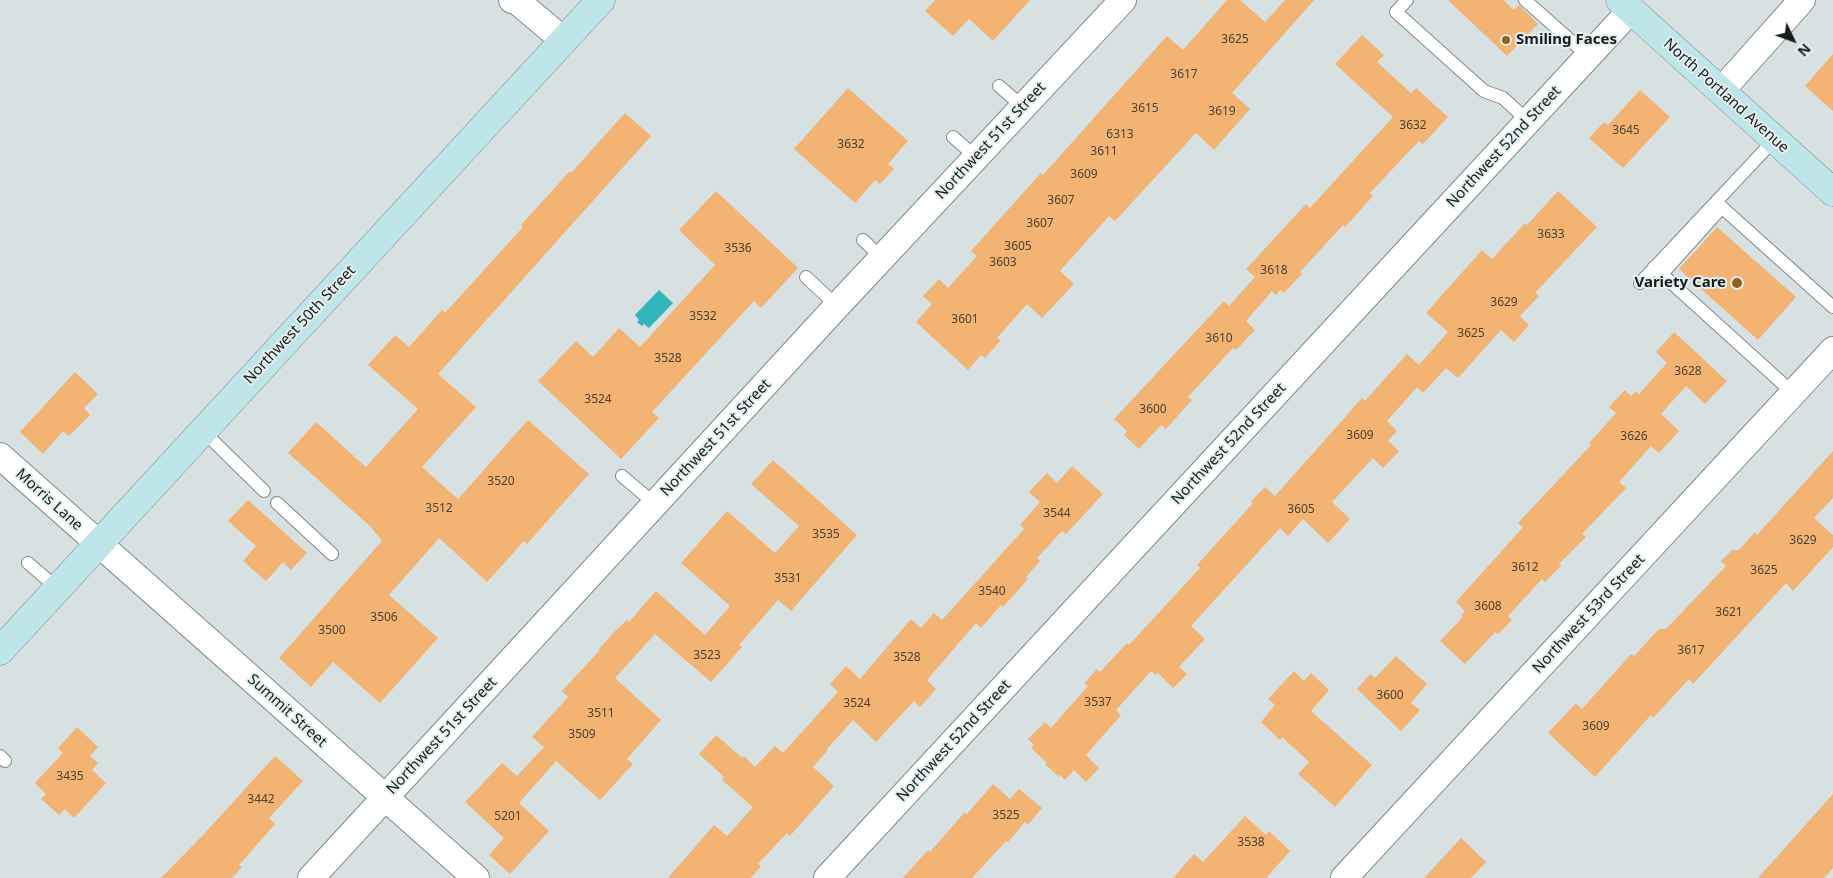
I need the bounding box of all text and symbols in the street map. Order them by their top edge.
north arrow [1768,15,1818,65]
place label: Smiling Faces [1516,31,1617,49]
house number: 3625 [1221,33,1249,47]
marker: Smiling Faces [1500,34,1512,46]
street label: North Portland Avenue [1660,35,1792,157]
text: N [1794,40,1815,61]
house number: 3617 [1170,68,1198,82]
street label: Northwest 51st Street [932,79,1050,203]
street label: Northwest 52nd Street [1443,83,1565,211]
house number: 3615 [1131,102,1159,116]
house number: 3619 [1208,105,1236,119]
house number: 3632 [1399,119,1427,133]
house number: 3645 [1612,124,1640,138]
house number: 6313 [1106,128,1134,142]
house number: 3632 [837,138,865,152]
house number: 3611 [1090,145,1118,159]
house number: 3609 [1070,168,1098,182]
house number: 3607 [1047,194,1075,208]
house number: 3607 [1026,217,1054,231]
house number: 3633 [1537,228,1565,242]
house number: 3605 [1004,240,1032,254]
house number: 3536 [724,242,752,256]
house number: 3603 [989,256,1017,270]
street label: Northwest 50th Street [240,262,360,388]
house number: 3618 [1260,264,1288,278]
place label: Variety Care [1634,274,1726,292]
marker: Variety Care [1730,276,1744,290]
house number: 3629 [1490,296,1518,310]
house number: 3532 [689,310,717,324]
house number: 3601 [951,313,979,327]
house number: 3625 [1457,327,1485,341]
house number: 3610 [1205,332,1233,346]
house number: 3528 [654,352,682,366]
house number: 3628 [1674,365,1702,379]
street label: Northwest 51st Street [657,376,775,500]
street label: Northwest 52nd Street [1168,380,1290,508]
house number: 3524 [584,393,612,407]
house number: 3600 [1139,403,1167,417]
house number: 3609 [1346,429,1374,443]
house number: 3626 [1620,430,1648,444]
street label: Morris Lane [12,465,86,535]
house number: 3520 [487,475,515,489]
house number: 3512 [425,502,453,516]
house number: 3605 [1287,503,1315,517]
house number: 3544 [1043,507,1071,521]
house number: 3535 [812,528,840,542]
house number: 3629 [1789,534,1817,548]
street label: Northwest 53rd Street [1529,551,1649,677]
house number: 3612 [1511,561,1539,575]
house number: 3625 [1750,564,1778,578]
house number: 3531 [774,572,802,586]
house number: 3540 [978,585,1006,599]
house number: 3608 [1474,600,1502,614]
house number: 3621 [1715,606,1743,620]
house number: 3506 [370,611,398,625]
house number: 3500 [318,624,346,638]
house number: 3617 [1677,644,1705,658]
house number: 3523 [693,649,721,663]
house number: 3528 [893,651,921,665]
street label: Summit Street [244,671,330,751]
street label: Northwest 51st Street [383,674,501,798]
street label: Northwest 52nd Street [893,677,1015,805]
house number: 3600 [1376,689,1404,703]
house number: 3537 [1084,696,1112,710]
house number: 3524 [843,697,871,711]
house number: 3511 [587,707,615,721]
house number: 3609 [1582,720,1610,734]
house number: 3509 [568,728,596,742]
house number: 3435 [56,770,84,784]
house number: 3442 [247,793,275,807]
house number: 3525 [992,809,1020,823]
house number: 5201 [494,810,522,824]
house number: 3538 [1237,836,1265,850]

